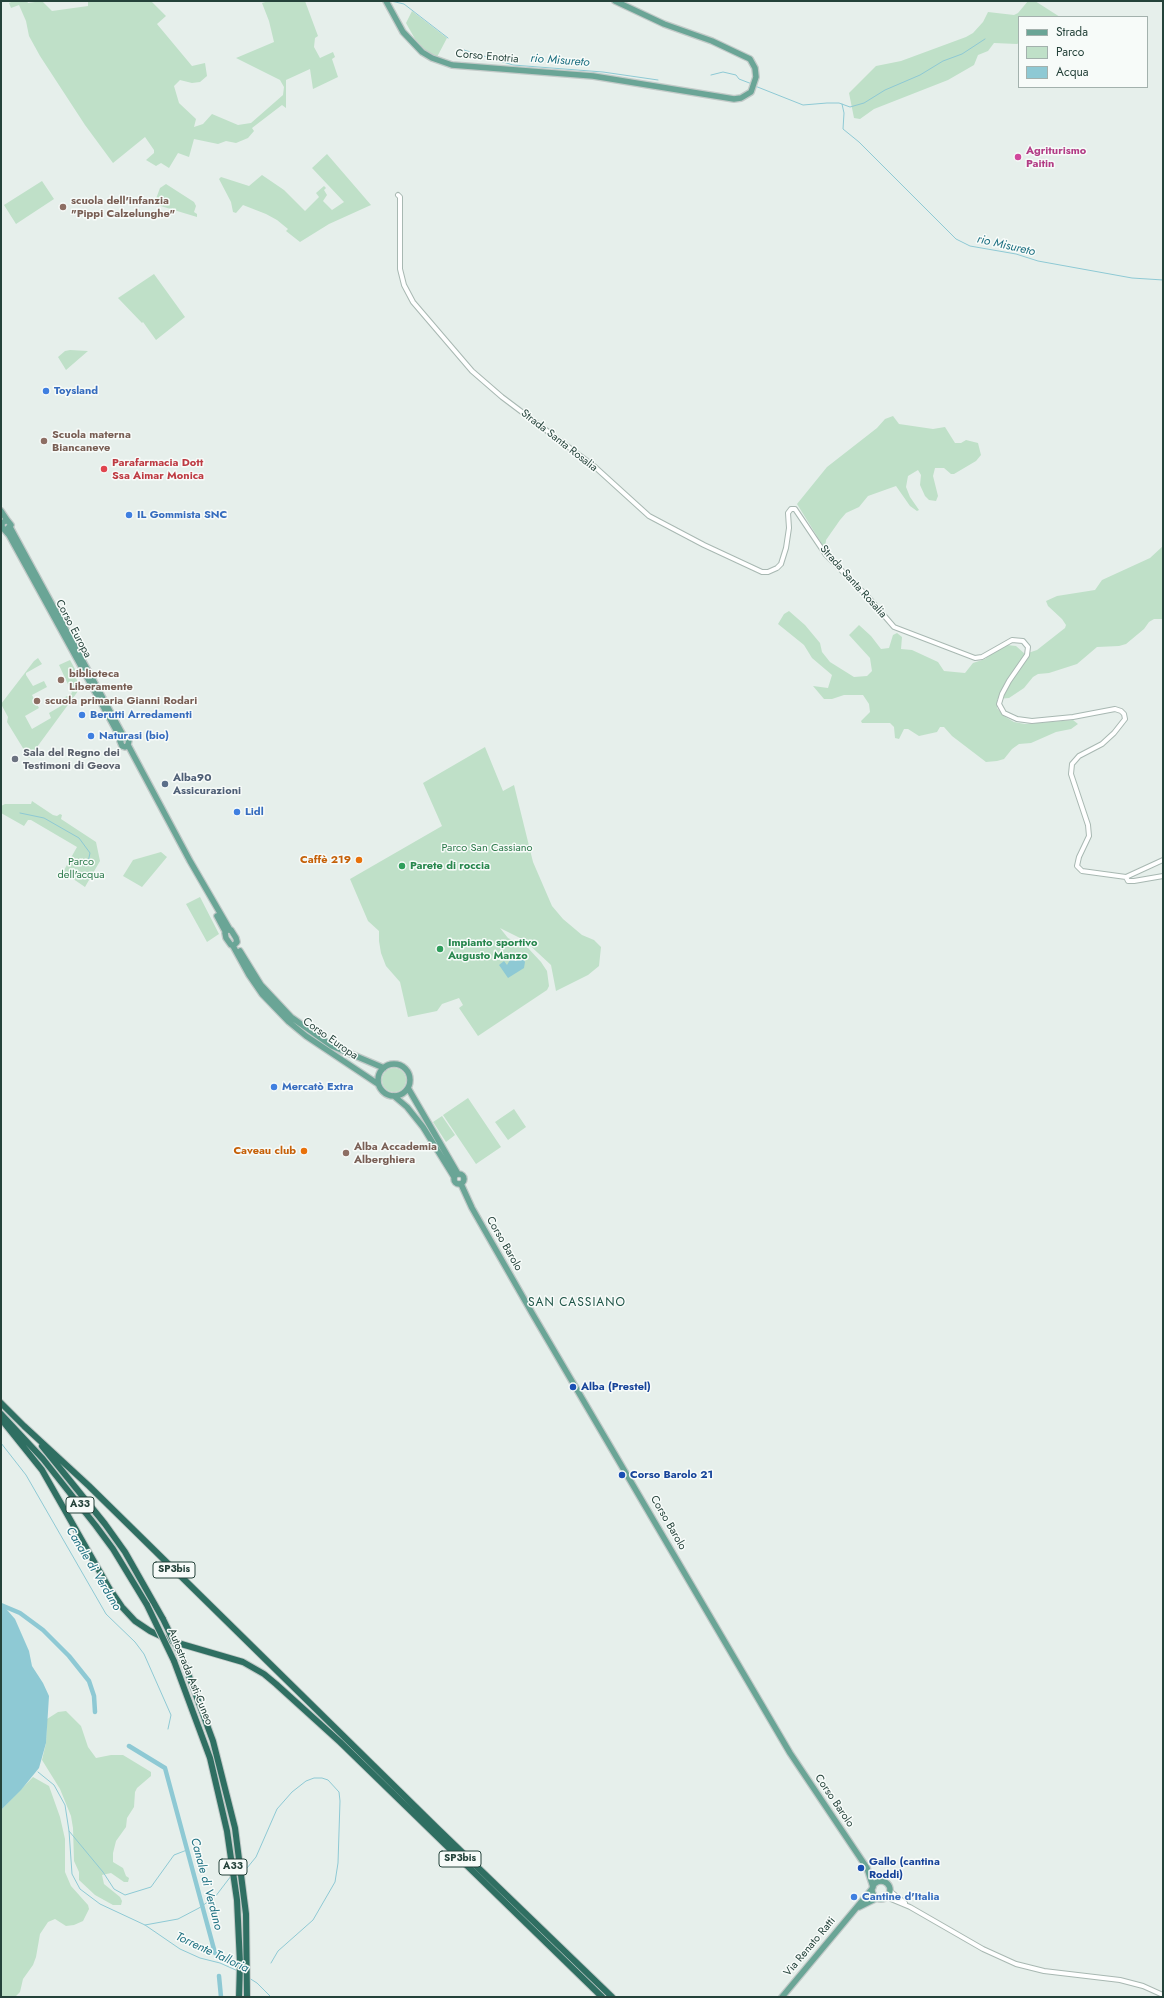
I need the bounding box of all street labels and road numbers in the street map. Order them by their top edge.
street label: Corso Enotria [455,48,519,66]
street label: Strada Santa Rosalia [518,407,600,475]
street label: Strada Santa Rosalia [817,543,889,621]
street label: Corso Europa [52,598,94,660]
street label: Corso Europa [300,1015,360,1063]
street label: Corso Barolo [483,1214,525,1274]
street label: Corso Barolo [647,1493,689,1553]
road number: A33 [66,1497,94,1513]
road number: SP3bis [153,1562,195,1578]
street label: Autostrada Asti-Cuneo [165,1627,215,1727]
street label: Corso Barolo [812,1772,856,1830]
road number: SP3bis [439,1851,481,1867]
road number: A33 [219,1859,247,1875]
street label: Via Renato Ratti [781,1915,839,1979]

